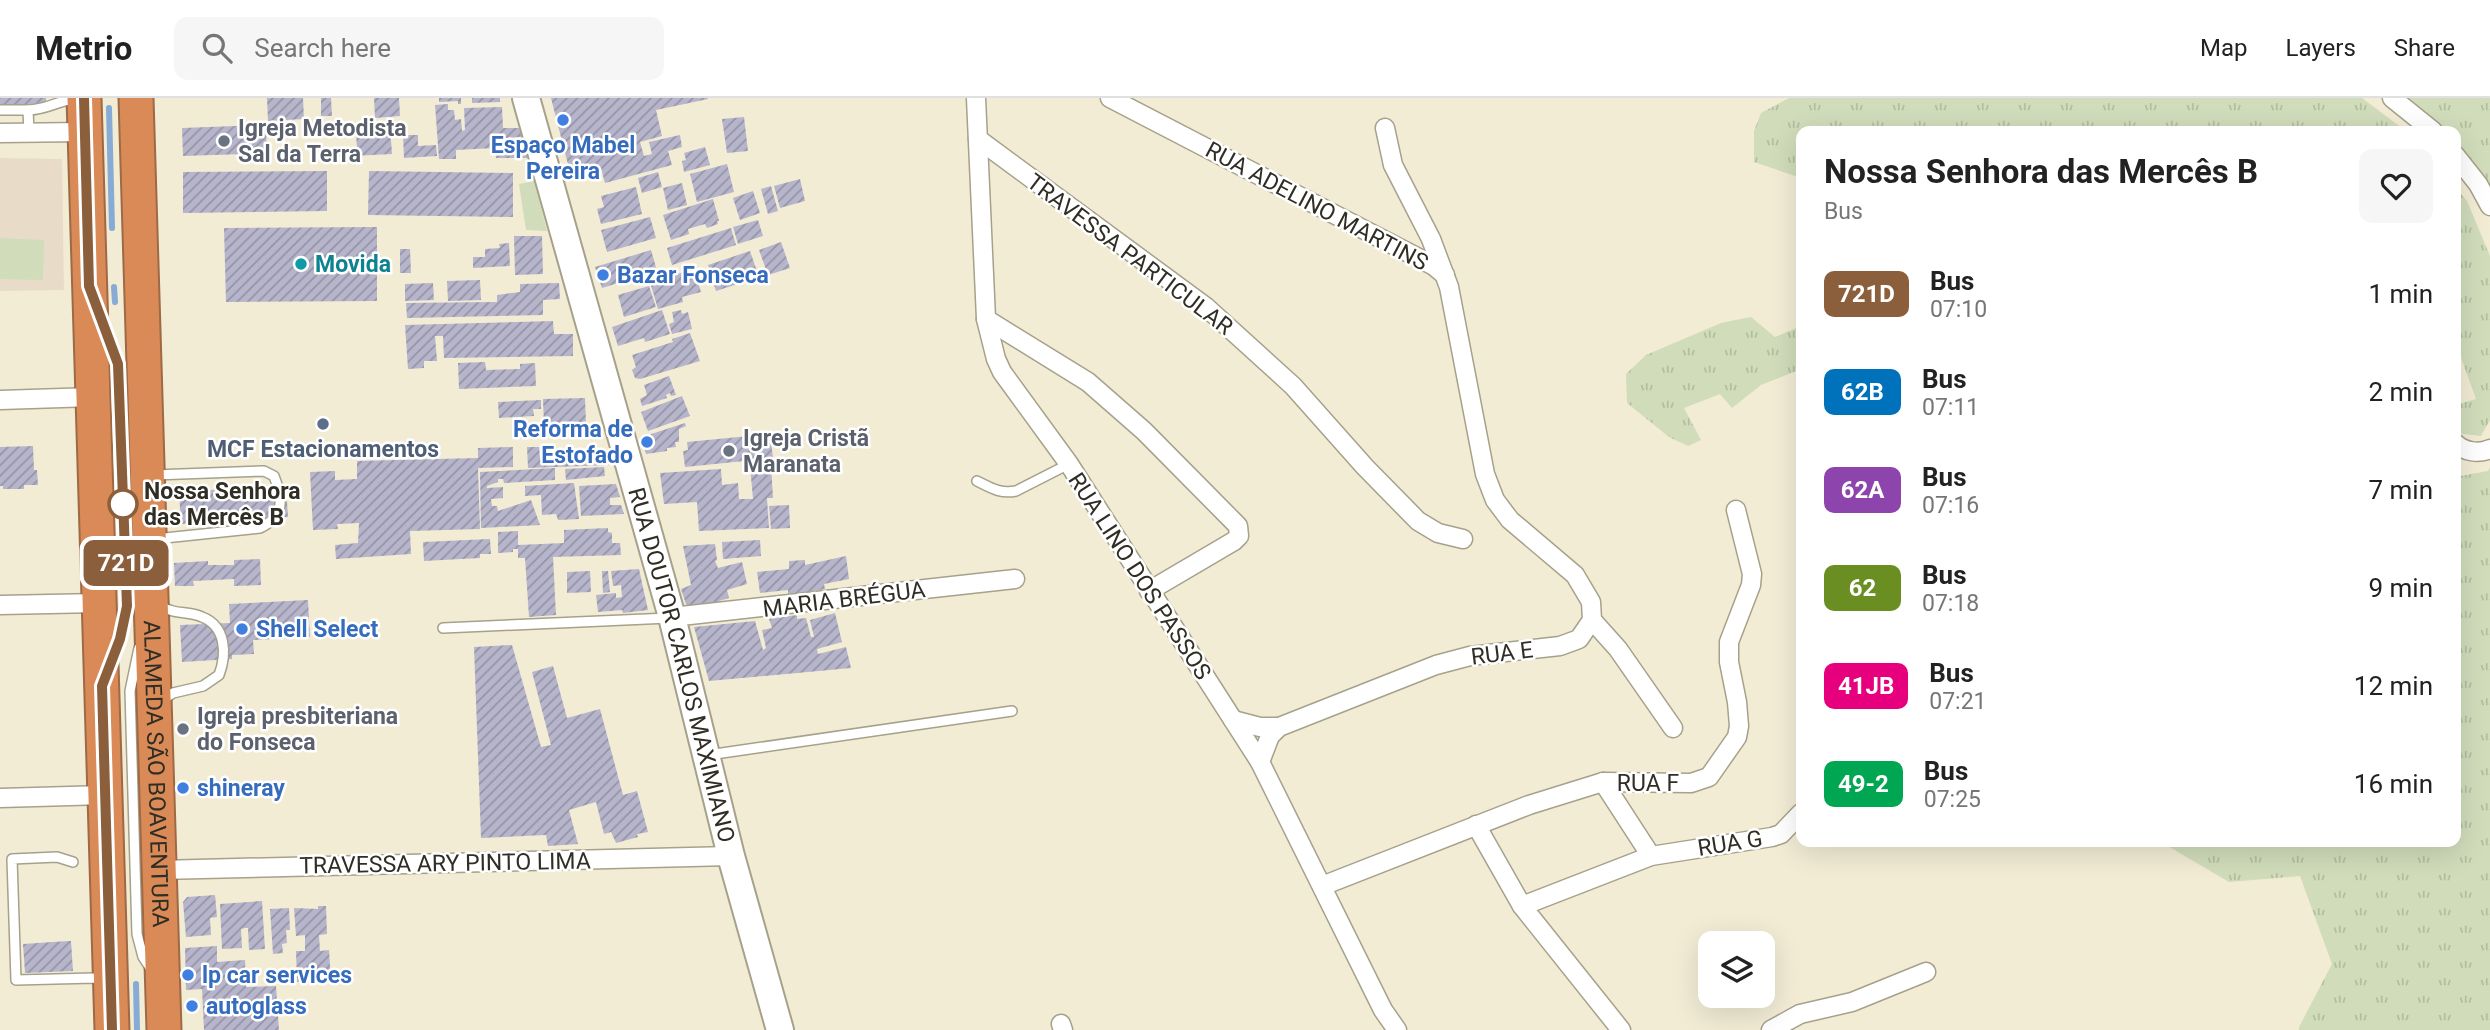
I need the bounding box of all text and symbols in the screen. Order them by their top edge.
search box [174,17,664,80]
text: Metrio [35,29,132,68]
icon: search [198,29,236,67]
text: Search here [254,33,391,63]
text: Map [2200,34,2248,62]
text: Layers [2286,34,2356,62]
text: Share [2394,34,2455,62]
marker: Espaço Mabel Pereira [555,112,571,128]
place label: Igreja Metodista Sal da Terra [238,115,406,168]
place label: Espaço Mabel Pereira [491,132,635,185]
marker: Igreja Metodista Sal da Terra [216,133,232,149]
street label: RUA ADELINO MARTINS [1201,136,1433,277]
button: heart [2359,149,2433,223]
text: Nossa Senhora das Mercês B [1824,152,2258,191]
street label: TRAVESSA PARTICULAR [1022,168,1238,341]
text: Bus [1824,198,1863,225]
place label: Movida [315,251,391,278]
marker: Movida [293,256,309,272]
place label: Bazar Fonseca [617,262,769,289]
text: Bus [1930,266,1974,296]
marker: Bazar Fonseca [595,267,611,283]
text: 1 min [2368,279,2433,309]
text: 721D [1838,280,1895,308]
text: 07:10 [1930,296,1987,323]
text: Bus [1922,364,1967,394]
text: 2 min [2368,377,2433,407]
text: 62B [1841,378,1884,406]
text: 07:11 [1922,394,1979,421]
marker: MCF Estacionamentos [315,416,331,432]
place label: Reforma de Estofado [513,416,633,469]
place label: Igreja Cristã Maranata [743,425,869,478]
marker: Reforma de Estofado [639,434,655,450]
place label: MCF Estacionamentos [207,436,439,463]
marker: Igreja Cristã Maranata [721,443,737,459]
text: Bus [1922,462,1967,492]
street label: RUA LINO DOS PASSOS [1063,468,1217,685]
text: 7 min [2368,475,2433,505]
text: 62A [1841,476,1884,504]
place label: Nossa Senhora das Mercês B [144,478,301,531]
street label: RUA DOUTOR CARLOS MAXIMIANO [622,485,740,845]
marker: Nossa Senhora das Mercês B [108,489,138,519]
text: 07:16 [1922,492,1979,519]
line badge: 721D [77,540,175,586]
text: 721D [98,549,154,577]
text: Bus [1922,560,1967,590]
text: 9 min [2368,573,2433,603]
text: 62 [1849,574,1876,602]
street label: MARIA BRÉGUA [761,575,927,623]
text: 07:18 [1922,590,1979,617]
place label: Shell Select [256,616,378,643]
street label: ALAMEDA SÃO BOAVENTURA [138,620,174,928]
marker: Shell Select [234,621,250,637]
street label: RUA E [1469,636,1535,671]
text: Bus [1929,658,1974,688]
text: 12 min [2354,671,2433,701]
text: 41JB [1838,672,1894,700]
text: 07:21 [1929,688,1987,715]
place label: Igreja presbiteriana do Fonseca [197,703,398,756]
marker: Igreja presbiteriana do Fonseca [175,721,191,737]
text: Bus [1924,756,1968,786]
text: 16 min [2354,769,2433,799]
street label: RUA F [1617,770,1679,797]
text: 49-2 [1838,770,1889,798]
place label: shineray [197,775,285,802]
marker: shineray [175,780,191,796]
text: 07:25 [1924,786,1981,813]
street label: RUA G [1696,825,1764,862]
street label: TRAVESSA ARY PINTO LIMA [299,847,591,880]
map controls [1698,931,1775,1008]
button: layers [1698,931,1775,1008]
place label: lp car services [202,962,352,989]
marker: lp car services [180,967,196,983]
place label: autoglass [206,993,307,1020]
marker: autoglass [184,998,200,1014]

